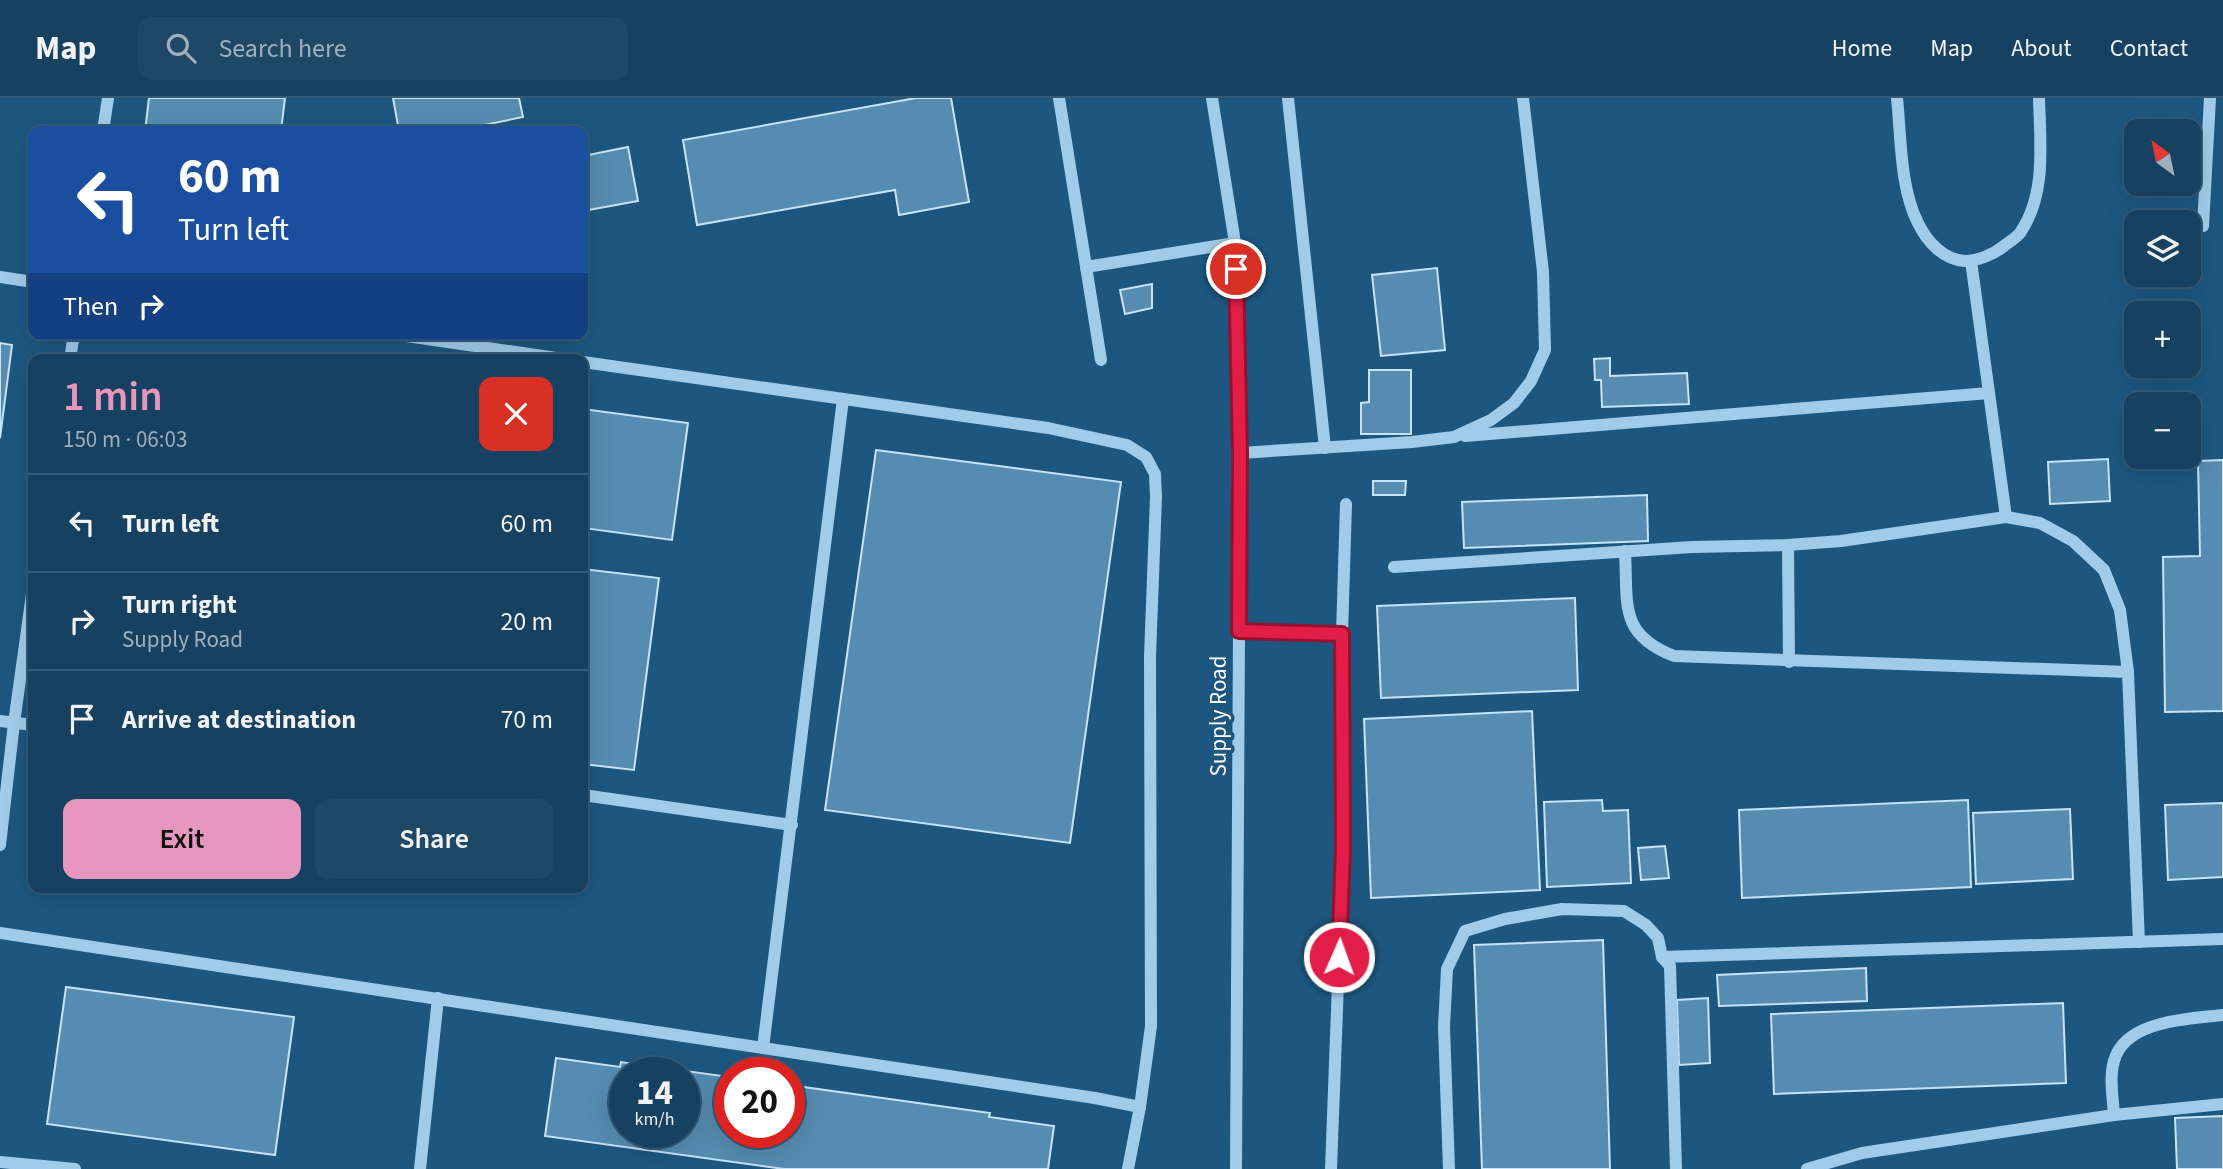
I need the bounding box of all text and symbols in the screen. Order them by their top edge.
search box [138,17,628,80]
text: Map [35,25,96,72]
icon: search [162,29,200,67]
text: Search here [218,30,347,67]
text: Home [1832,31,1892,66]
text: Map [1930,31,1973,66]
text: About [2011,31,2072,66]
text: Contact [2110,31,2188,66]
north arrow [2124,119,2202,196]
map controls [2124,119,2201,469]
text: 60 m [178,142,282,212]
icon: left [63,154,154,245]
text: Turn left [178,207,289,253]
button: layers [2124,210,2201,287]
pin [1206,239,1266,299]
icon: arrive [1217,250,1255,288]
icon: right [132,287,170,325]
text: Then [63,288,118,325]
button: + [2124,301,2201,378]
text: 1 min [63,367,163,427]
button: close [479,377,553,451]
button: − [2124,392,2201,469]
text: 150 m · 06:03 [63,423,187,456]
icon: left [63,504,101,542]
text: Turn left [122,505,219,542]
text: 60 m [500,505,553,542]
text: Turn right [122,586,237,623]
icon: right [63,602,101,640]
text: 20 m [500,603,553,640]
text: Supply Road [122,623,243,656]
street label: Supply Road [1202,656,1235,776]
icon: arrive [63,700,101,738]
text: Arrive at destination [122,701,356,738]
text: 70 m [500,701,553,738]
button: Exit [63,799,301,879]
button: Share [315,799,553,879]
position arrow [1302,920,1376,994]
speed limit sign: 20 [714,1057,805,1148]
text: 14 [636,1068,673,1118]
text: km/h [635,1107,674,1132]

